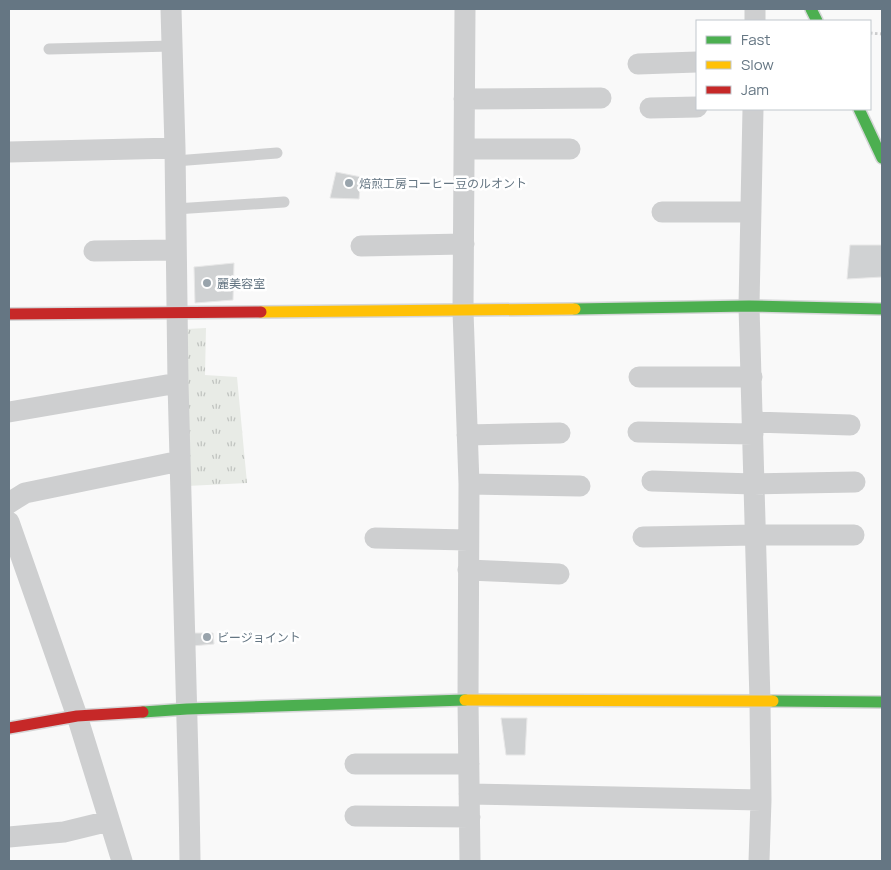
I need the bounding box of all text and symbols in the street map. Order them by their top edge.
legend [696,20,871,110]
text: Fast [741,29,770,50]
text: Slow [741,54,774,75]
text: Jam [741,79,769,100]
place label: 焙煎工房コーヒー豆のルオント [359,175,527,192]
marker: 焙煎工房コーヒー豆のルオント [343,177,355,189]
place label: 麗美容室 [217,275,265,292]
marker: 麗美容室 [201,277,213,289]
place label: ビージョイント [217,629,301,646]
marker: ビージョイント [201,631,213,643]

